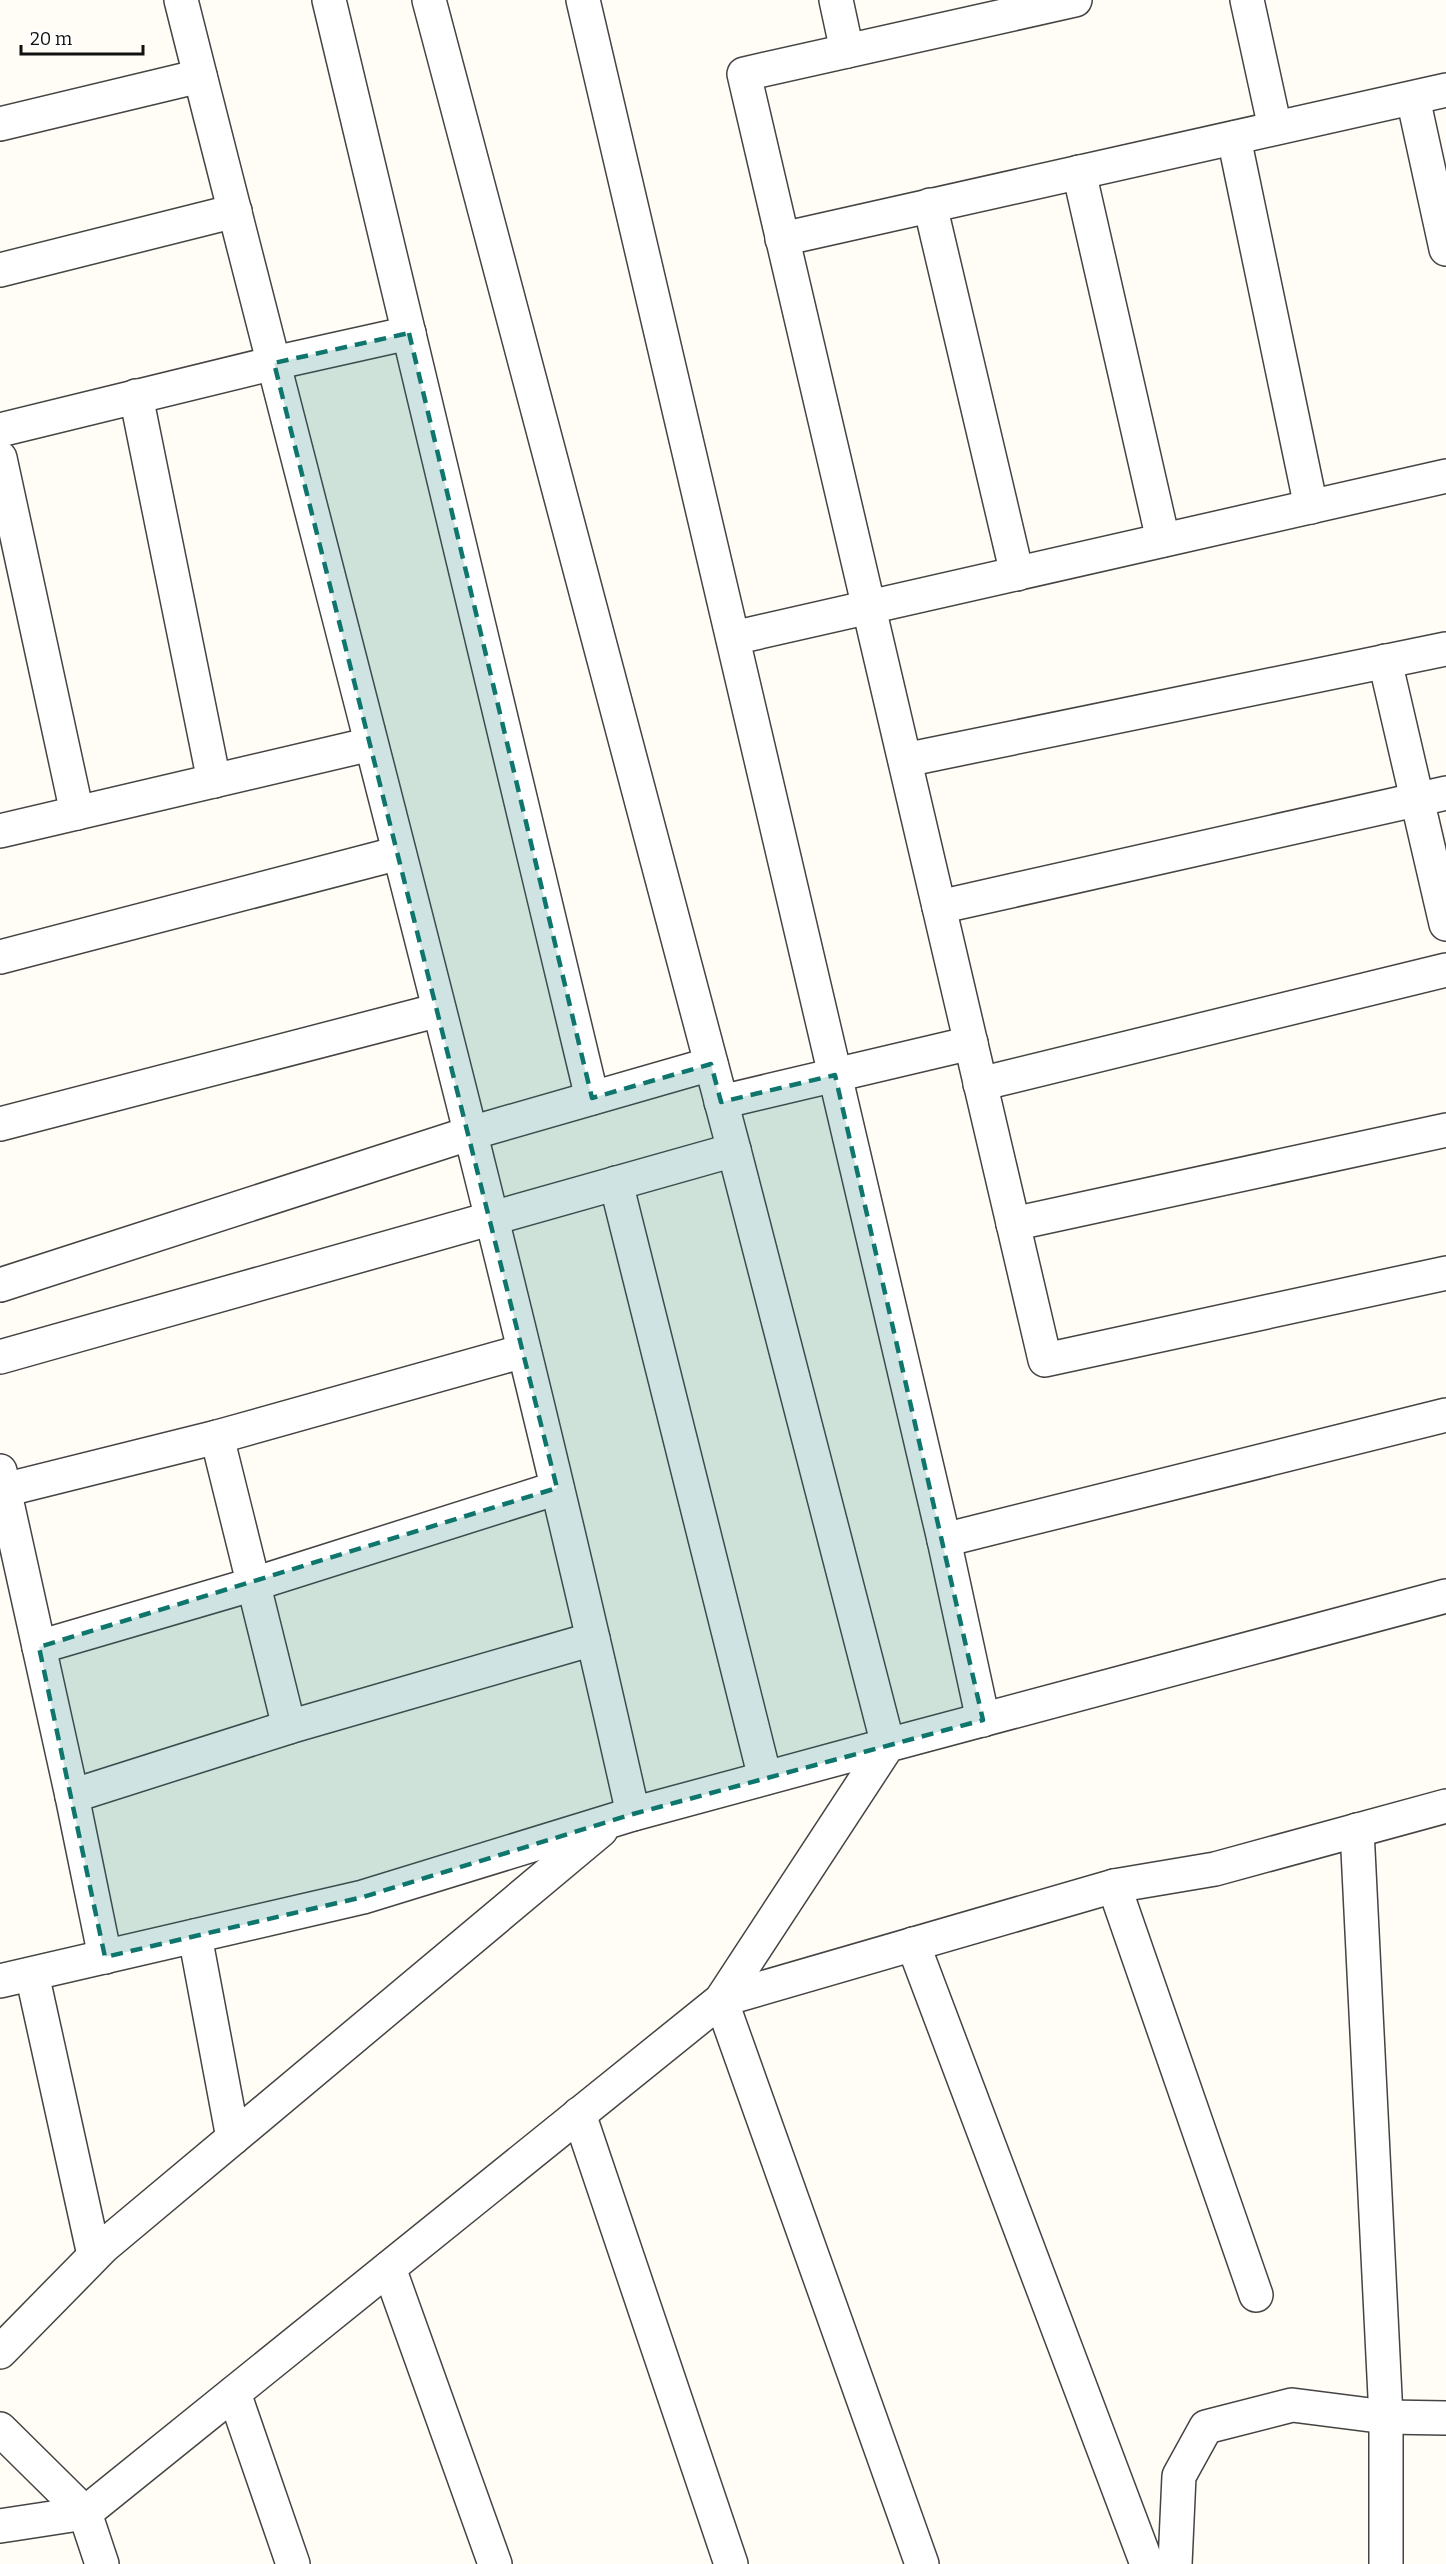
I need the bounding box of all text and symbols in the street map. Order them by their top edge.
scale bar [21,18,142,56]
text: 20 m [30,28,72,50]

